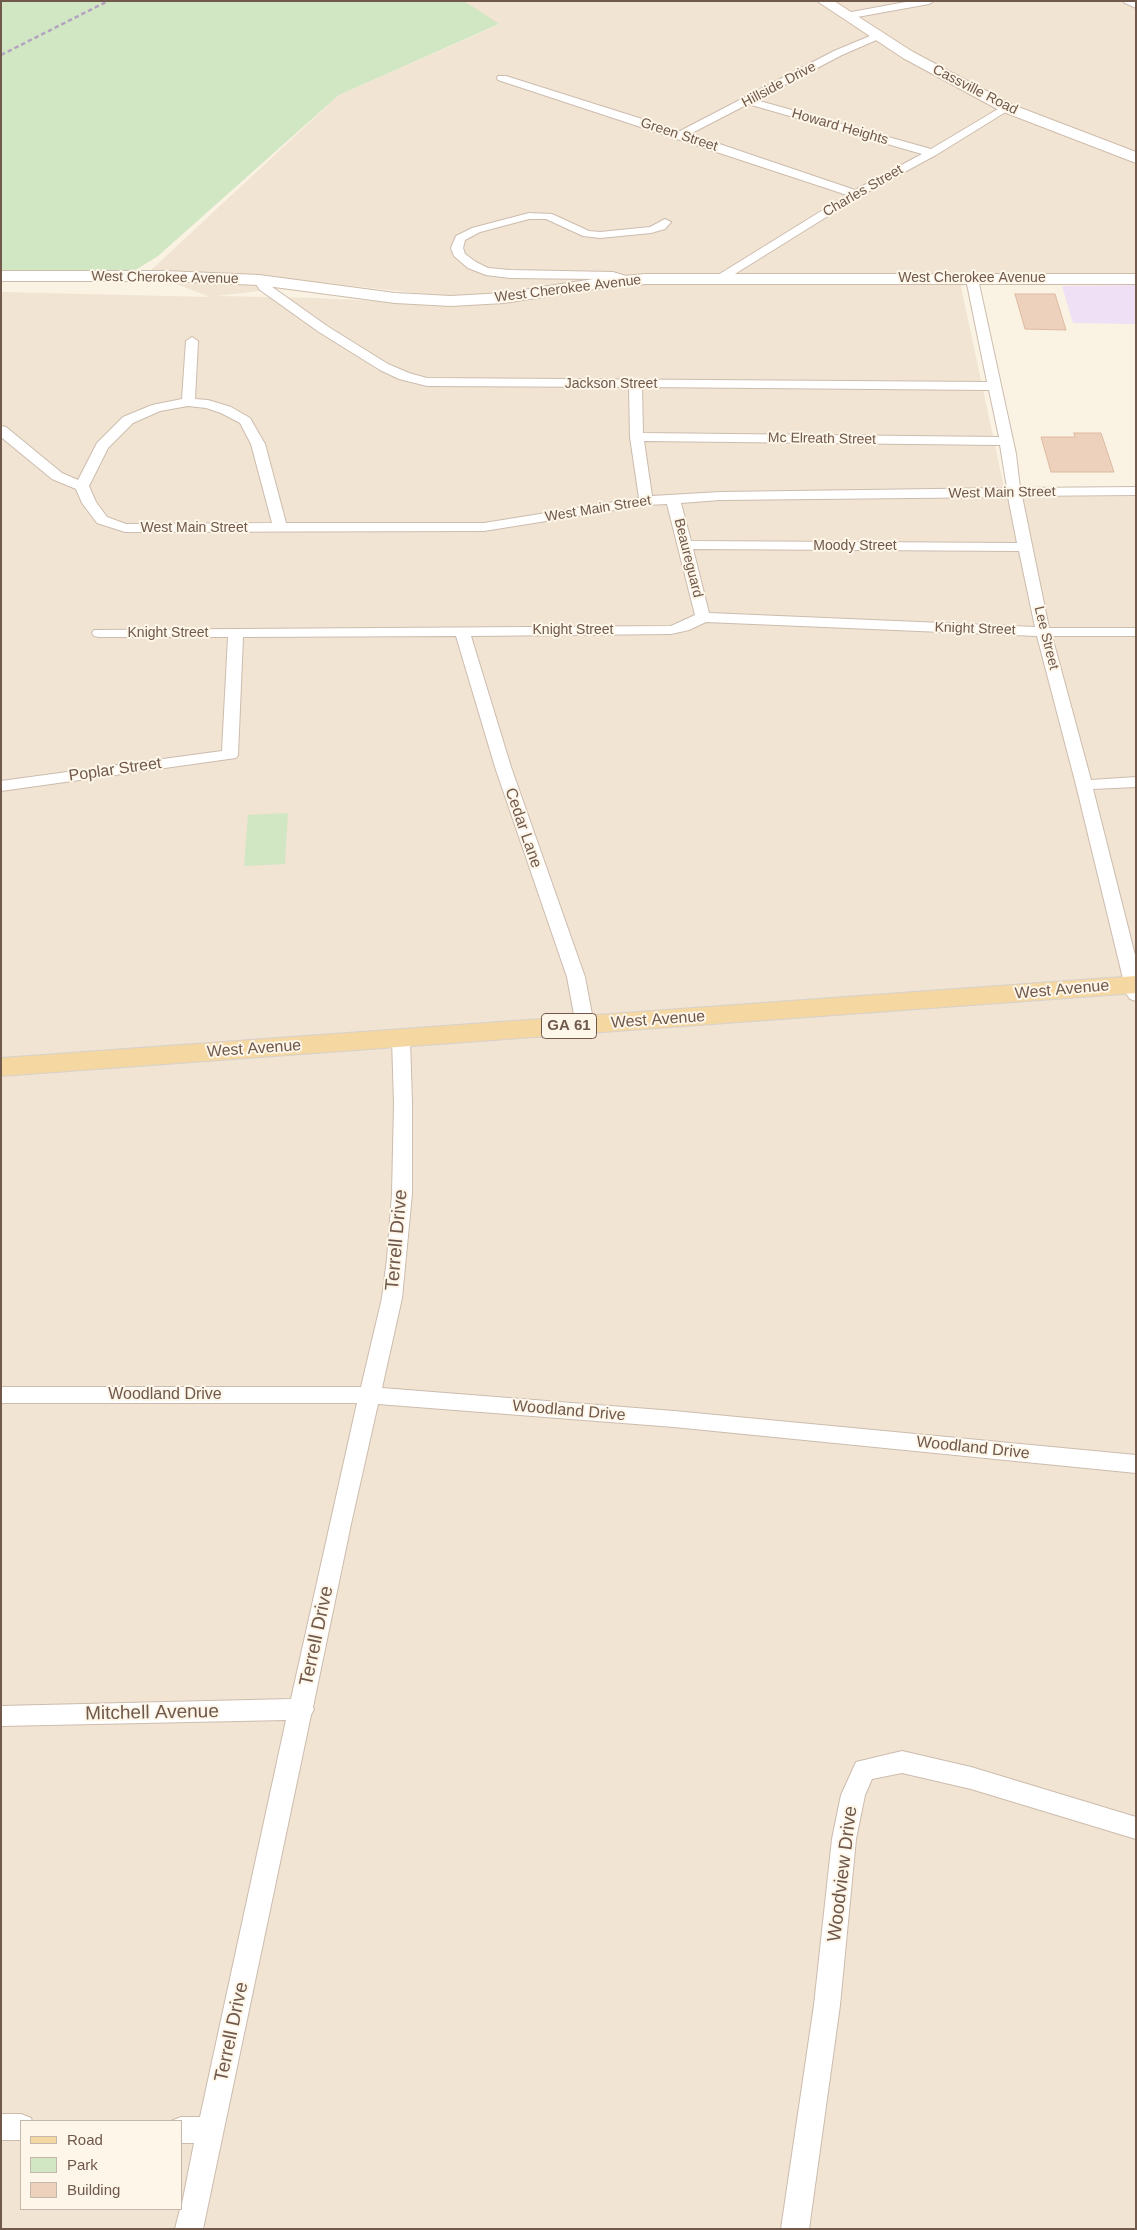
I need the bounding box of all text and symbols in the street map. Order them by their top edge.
street label: Hillside Drive [739,58,819,112]
street label: Cassville Road [930,61,1020,119]
street label: Howard Heights [790,105,890,149]
street label: Green Street [638,115,720,155]
street label: Charles Street [820,161,906,221]
street label: West Cherokee Avenue [91,268,239,288]
street label: West Cherokee Avenue [898,270,1046,286]
street label: West Cherokee Avenue [494,272,642,306]
street label: Jackson Street [565,376,657,392]
street label: Mc Elreath Street [768,430,876,448]
street label: West Main Street [948,484,1056,502]
street label: West Main Street [544,492,652,526]
street label: Beaureguard [670,517,706,599]
street label: West Main Street [140,520,248,536]
street label: Moody Street [813,538,897,554]
street label: Lee Street [1030,605,1062,671]
street label: Knight Street [934,619,1016,639]
street label: Knight Street [533,622,613,638]
street label: Knight Street [128,625,208,641]
street label: Poplar Street [67,754,163,786]
street label: Cedar Lane [500,785,546,871]
street label: West Avenue [1014,976,1110,1004]
street label: West Avenue [610,1007,706,1033]
road number: GA 61 [542,1014,596,1038]
street label: West Avenue [206,1036,302,1062]
street label: Terrell Drive [381,1189,413,1291]
street label: Woodland Drive [108,1385,222,1405]
street label: Woodland Drive [512,1396,626,1426]
street label: Woodland Drive [916,1433,1030,1463]
street label: Terrell Drive [295,1584,339,1688]
street label: Mitchell Avenue [85,1700,219,1726]
street label: Woodview Drive [823,1805,863,1943]
street label: Terrell Drive [210,1980,254,2084]
legend [20,2120,182,2210]
text: Road [67,2131,103,2148]
text: Park [67,2156,98,2173]
text: Building [67,2181,120,2198]

